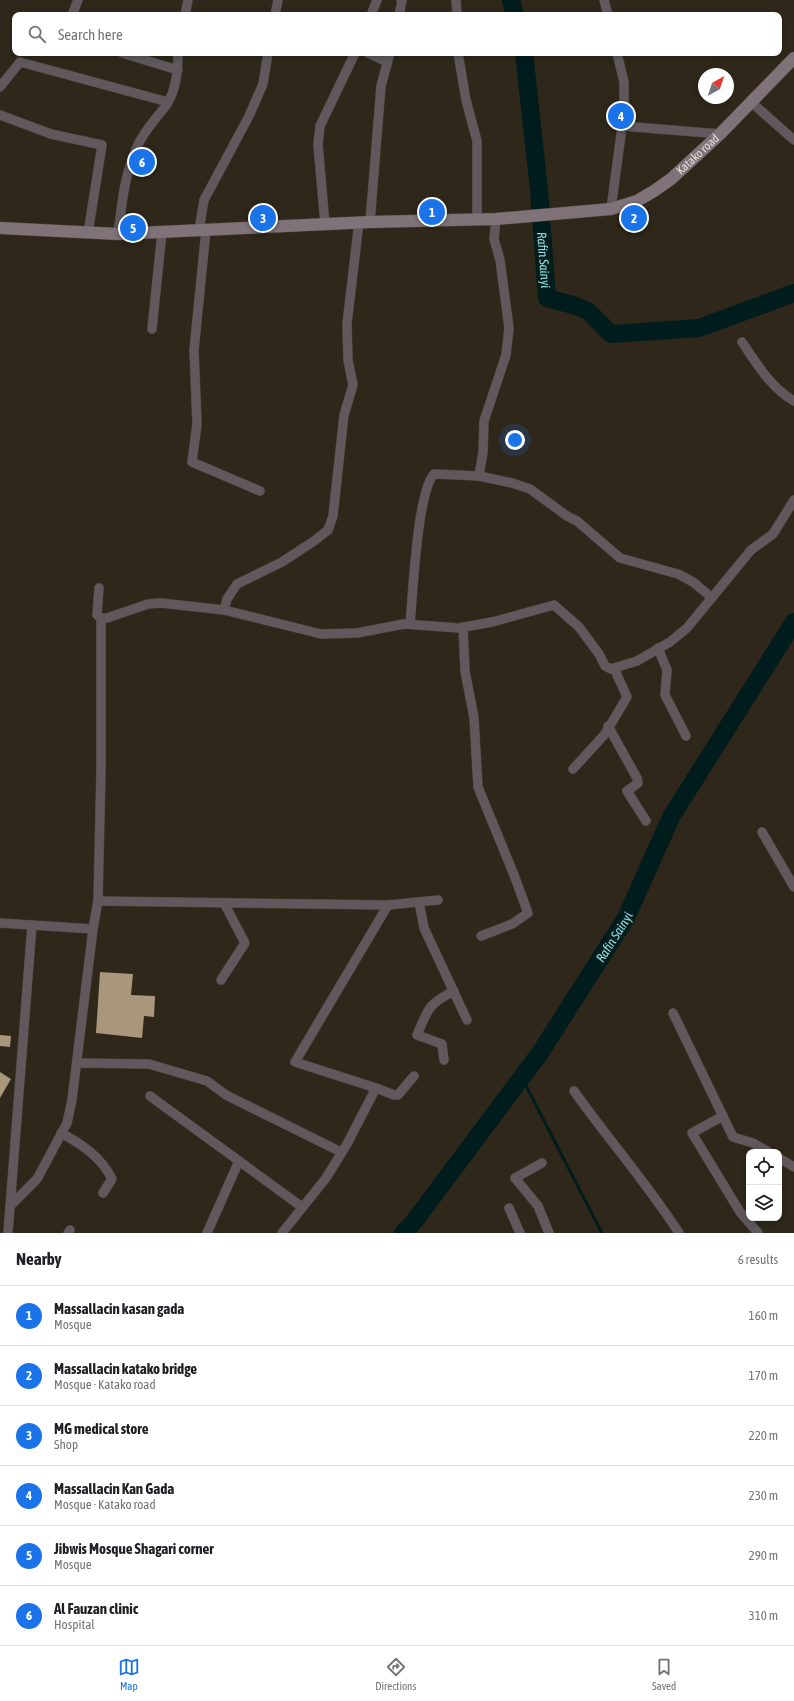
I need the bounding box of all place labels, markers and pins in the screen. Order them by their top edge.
pin: 4 [608,101,634,131]
pin: 6 [129,147,155,177]
pin: 1 [419,197,445,227]
pin: 3 [250,203,276,233]
pin: 2 [621,203,647,233]
pin: 5 [120,213,146,243]

